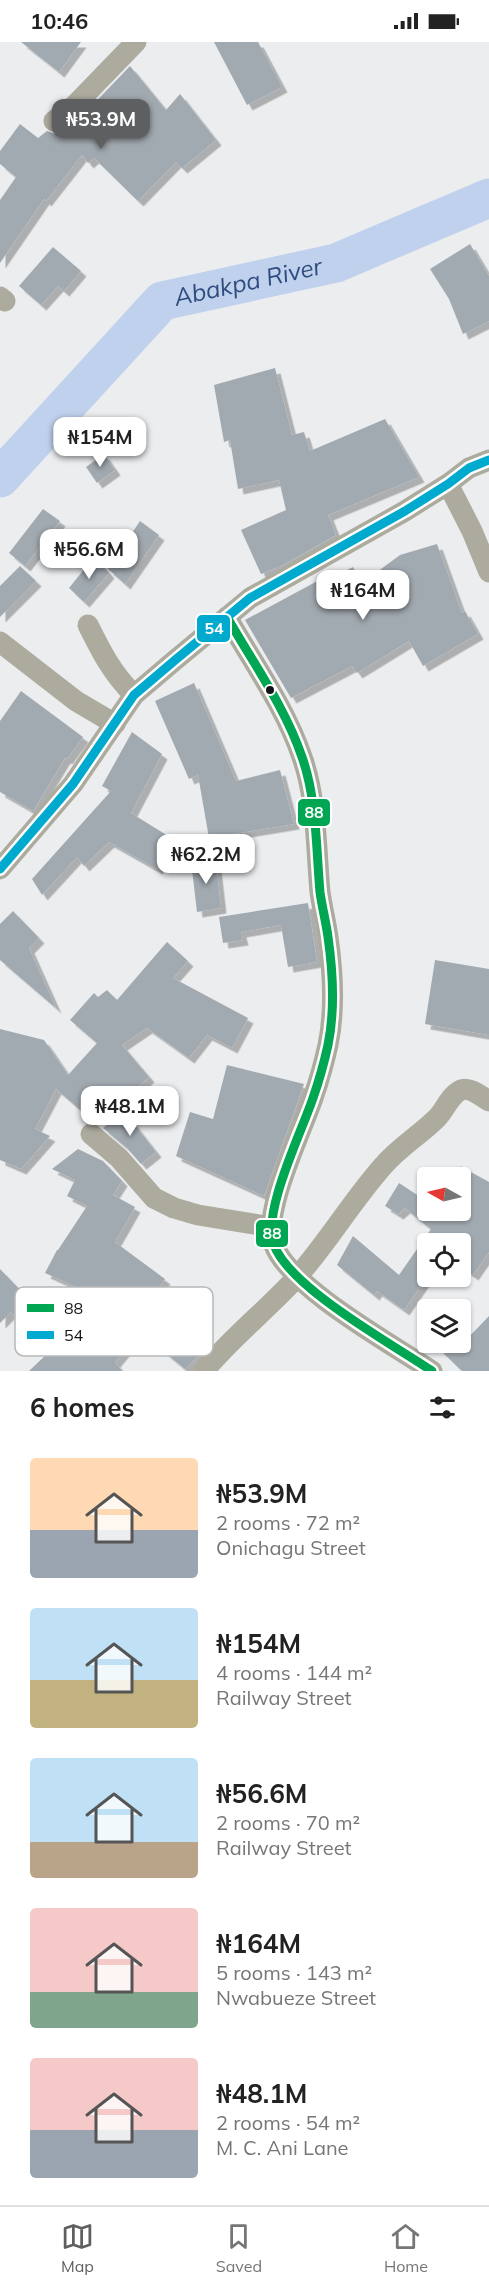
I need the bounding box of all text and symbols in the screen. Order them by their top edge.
text: 10:46 [30,7,88,35]
pin: ₦53.9M [52,99,150,150]
text: ₦53.9M [66,106,136,131]
water label: Abakpa River [170,250,326,312]
pin: ₦154M [58,417,142,468]
text: ₦154M [67,424,133,449]
pin: ₦56.6M [40,529,138,580]
text: ₦56.6M [54,536,124,561]
pin: ₦164M [321,570,405,621]
text: ₦164M [330,577,396,602]
line badge: 54 [196,614,231,643]
text: 54 [204,618,224,638]
unlabelled marker [264,684,276,696]
line badge: 88 [297,798,331,827]
text: 88 [304,802,324,822]
pin: ₦62.2M [157,834,255,885]
text: ₦62.2M [171,841,241,866]
pin: ₦48.1M [81,1086,179,1137]
text: ₦48.1M [95,1093,165,1118]
north arrow [417,1167,471,1221]
map controls [417,1167,471,1353]
line badge: 88 [255,1219,289,1248]
text: 88 [262,1223,282,1243]
button: locate [417,1233,471,1287]
legend [15,1287,213,1356]
text: 88 [64,1298,83,1318]
button: layers [417,1299,471,1353]
text: 54 [64,1325,84,1345]
text: 6 homes [30,1391,134,1424]
icon: filters [426,1391,459,1424]
text: ₦53.9M [216,1477,307,1510]
icon: home [78,1482,150,1554]
text: 2 rooms · 72 m² [216,1510,360,1535]
text: Onichagu Street [216,1535,366,1560]
text: ₦154M [216,1627,301,1660]
icon: home [78,1632,150,1704]
text: 4 rooms · 144 m² [216,1660,372,1685]
text: Railway Street [216,1685,352,1710]
text: ₦56.6M [216,1777,307,1810]
icon: home [78,1782,150,1854]
text: 2 rooms · 70 m² [216,1810,360,1835]
text: Railway Street [216,1835,352,1860]
text: ₦164M [216,1927,301,1960]
icon: home [78,1932,150,2004]
text: 5 rooms · 143 m² [216,1960,372,1985]
text: Nwabueze Street [216,1985,376,2010]
text: ₦48.1M [216,2077,307,2110]
icon: home [78,2082,150,2154]
text: 2 rooms · 54 m² [216,2110,360,2135]
text: M. C. Ani Lane [216,2135,349,2160]
tab: Map [61,2220,94,2276]
tab: Saved [216,2220,262,2276]
tab: Home [384,2220,428,2276]

